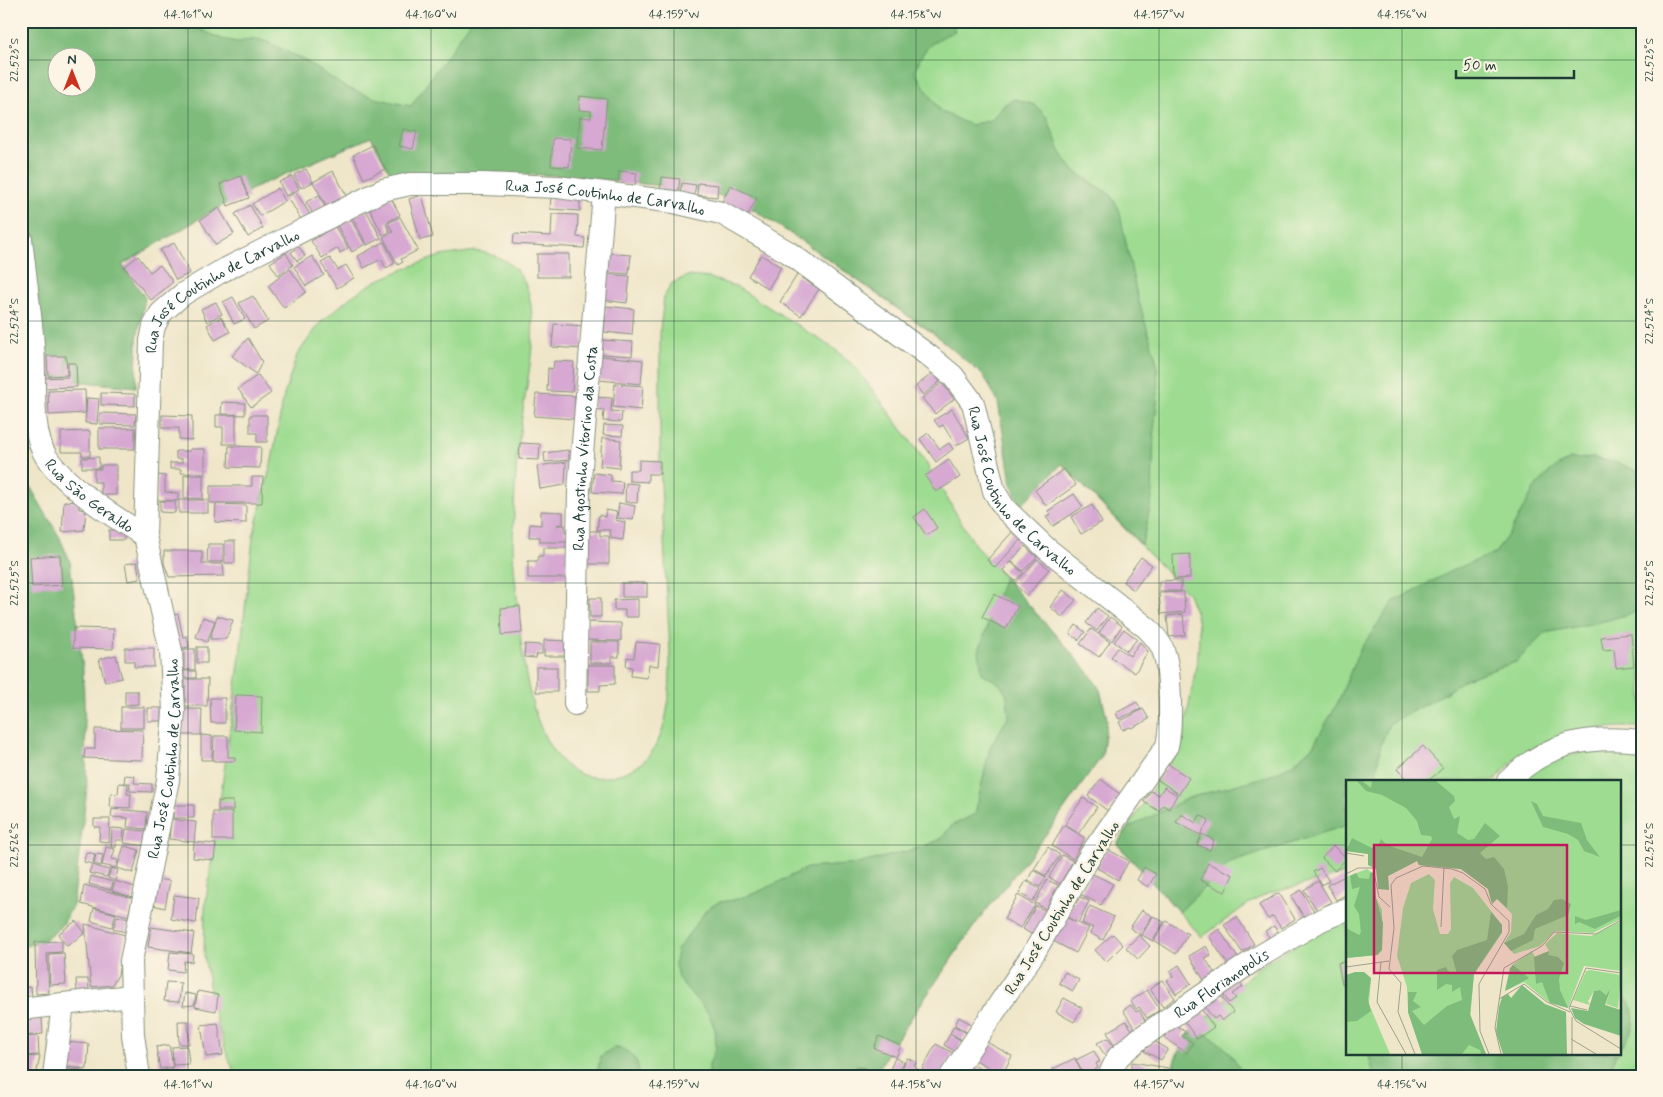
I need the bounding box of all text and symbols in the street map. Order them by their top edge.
text: 44.161°W [164,7,212,23]
text: 44.160°W [405,7,457,23]
text: 44.159°W [649,7,699,23]
text: 44.158°W [891,7,941,23]
text: 44.157°W [1134,7,1184,23]
text: 44.156°W [1377,7,1427,23]
text: 22.523°S [7,38,23,82]
text: 22.523°S [1642,38,1658,82]
north arrow [48,48,98,98]
scale bar [1456,48,1573,80]
text: N [67,51,77,69]
text: 50 m [1463,56,1497,76]
street label: Rua José Coutinho de Carvalho [505,176,707,221]
street label: Rua José Coutinho de Carvalho [142,225,303,354]
text: 22.524°S [7,297,23,344]
text: 22.524°S [1642,297,1658,344]
street label: Rua Agostinho Vitorino da Costa [569,345,603,551]
street label: Rua José Coutinho de Carvalho [962,404,1081,580]
street label: Rua São Geraldo [39,455,137,538]
text: 22.525°S [7,560,23,606]
text: 22.525°S [1642,560,1658,606]
street label: Rua José Coutinho de Carvalho [143,658,186,861]
inset map [1346,780,1620,1054]
street label: Rua José Coutinho de Carvalho [1000,817,1125,999]
text: 22.526°S [7,822,23,867]
text: 22.526°S [1642,822,1658,867]
street label: Rua Florianopolis [1170,944,1273,1024]
text: 44.161°W [164,1077,212,1093]
text: 44.160°W [405,1077,457,1093]
text: 44.159°W [649,1077,699,1093]
text: 44.158°W [891,1077,941,1093]
text: 44.157°W [1134,1077,1184,1093]
text: 44.156°W [1377,1077,1427,1093]

